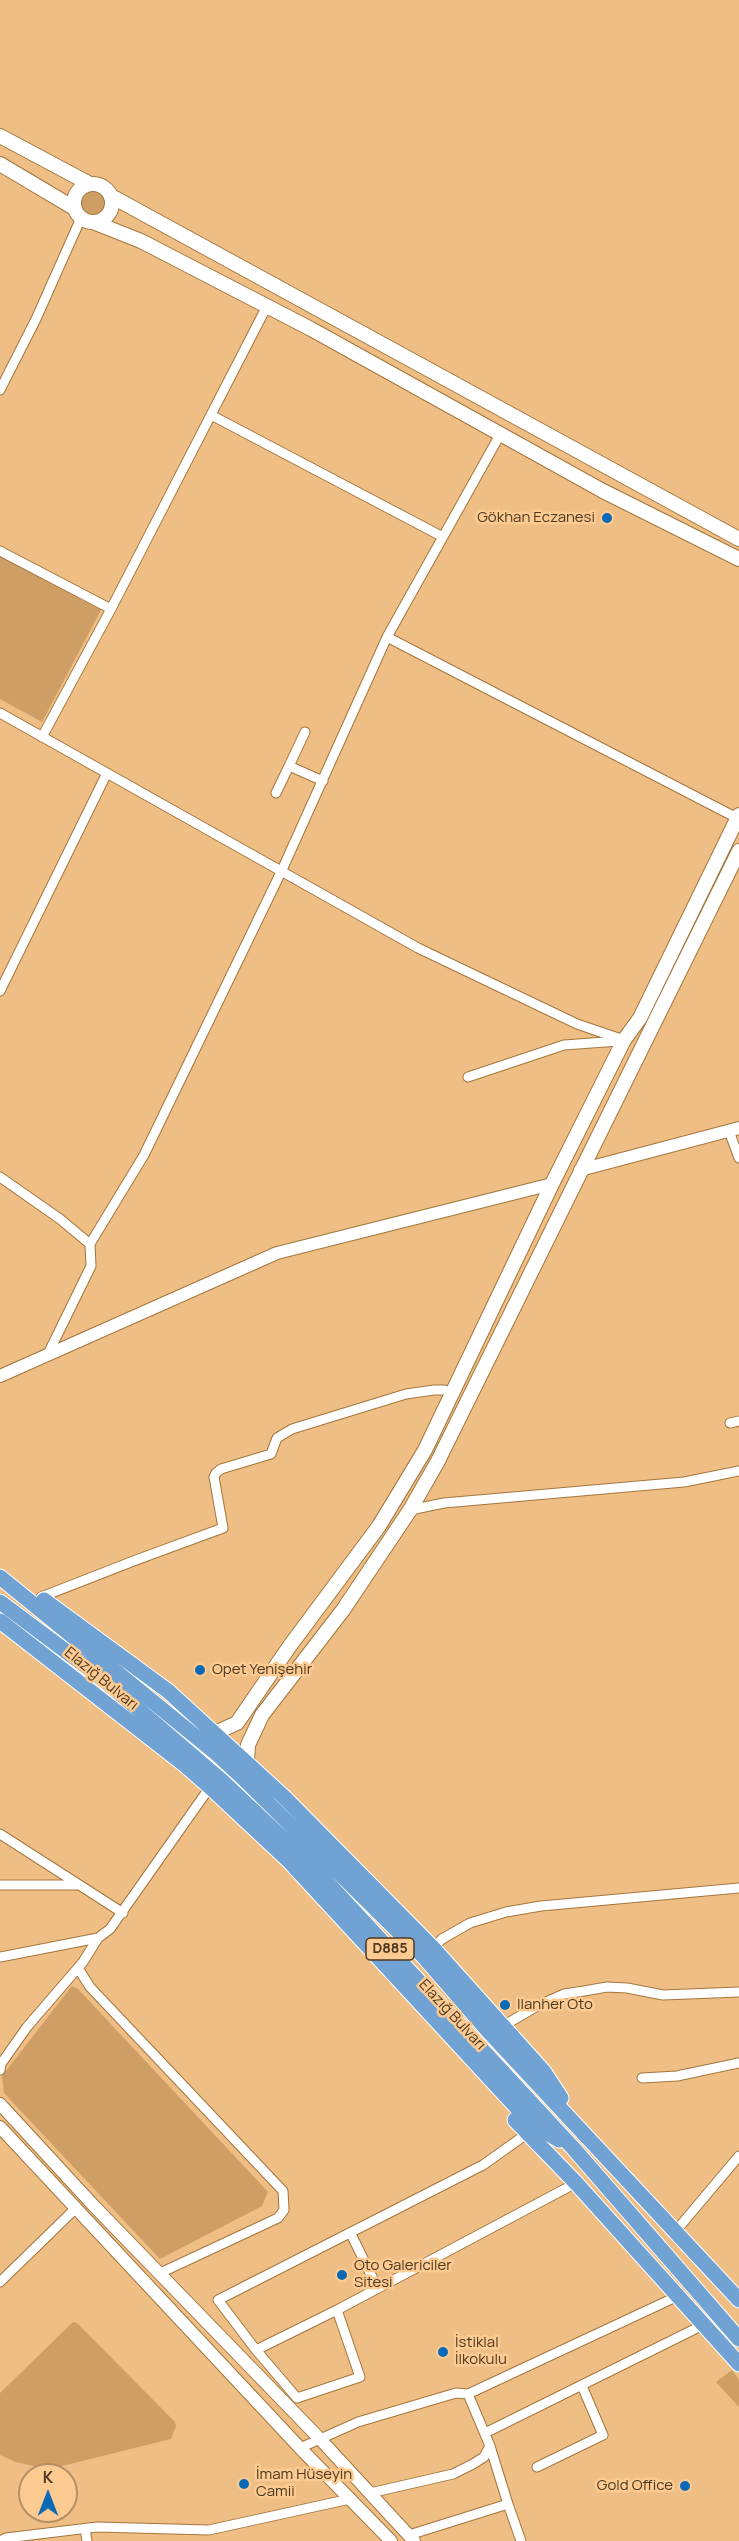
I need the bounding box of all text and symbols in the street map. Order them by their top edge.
place label: Gökhan Eczanesi [477,509,595,527]
marker: Gökhan Eczanesi [600,511,614,525]
street label: Elazığ Bulvarı [60,1644,142,1714]
place label: Opet Yenişehir [212,1661,312,1679]
marker: Opet Yenişehir [193,1663,207,1677]
road number: D885 [366,1938,414,1960]
street label: Elazığ Bulvarı [415,1976,489,2054]
place label: Ilanher Oto [517,1996,593,2014]
marker: Ilanher Oto [498,1998,512,2012]
place label: Oto Galericiler Sitesi [354,2257,452,2292]
marker: Oto Galericiler Sitesi [335,2268,349,2282]
place label: İstiklal İlkokulu [455,2334,507,2369]
marker: İstiklal İlkokulu [436,2345,450,2359]
north arrow [18,2463,78,2523]
text: K [43,2466,53,2488]
place label: İmam Hüseyin Camii [256,2466,352,2501]
marker: İmam Hüseyin Camii [237,2477,251,2491]
place label: Gold Office [597,2477,673,2495]
marker: Gold Office [678,2479,692,2493]

